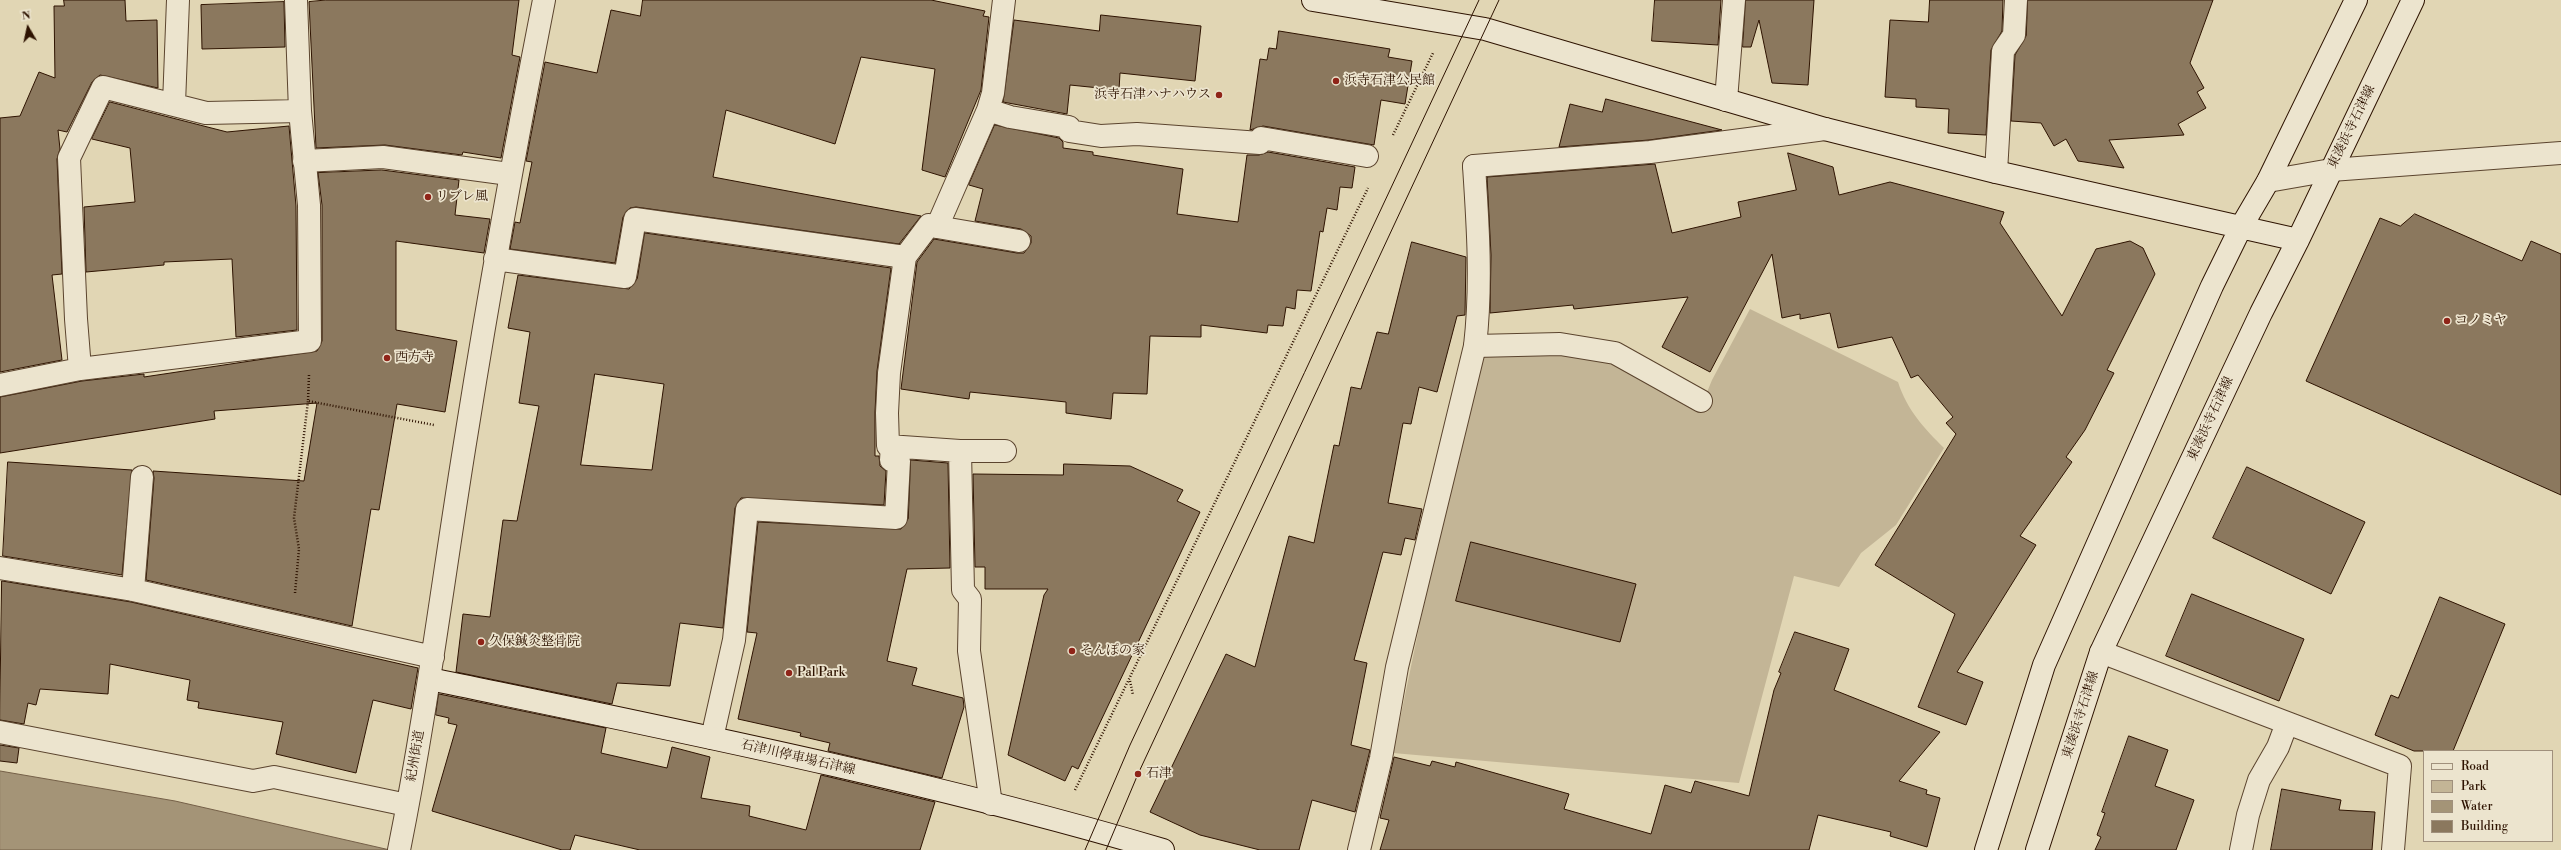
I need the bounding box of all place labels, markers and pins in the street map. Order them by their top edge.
place label: 浜寺石津公民館 [1344,73,1435,89]
marker: 浜寺石津公民館 [1331,76,1341,86]
place label: 浜寺石津ハナハウス [1094,87,1211,103]
marker: 浜寺石津ハナハウス [1214,90,1224,100]
place label: リブレ風 [436,189,488,205]
marker: リブレ風 [423,192,433,202]
place label: コノミヤ [2455,313,2507,329]
marker: コノミヤ [2442,316,2452,326]
place label: 西方寺 [395,350,434,366]
marker: 西方寺 [382,353,392,363]
place label: 久保鍼灸整骨院 [489,634,580,650]
marker: 久保鍼灸整骨院 [476,637,486,647]
place label: そんぽの家 [1080,643,1145,659]
marker: そんぽの家 [1067,646,1077,656]
place label: Pal Park [797,665,845,681]
marker: Pal Park [784,668,794,678]
place label: 石津 [1146,766,1172,782]
marker: 石津 [1133,769,1143,779]

